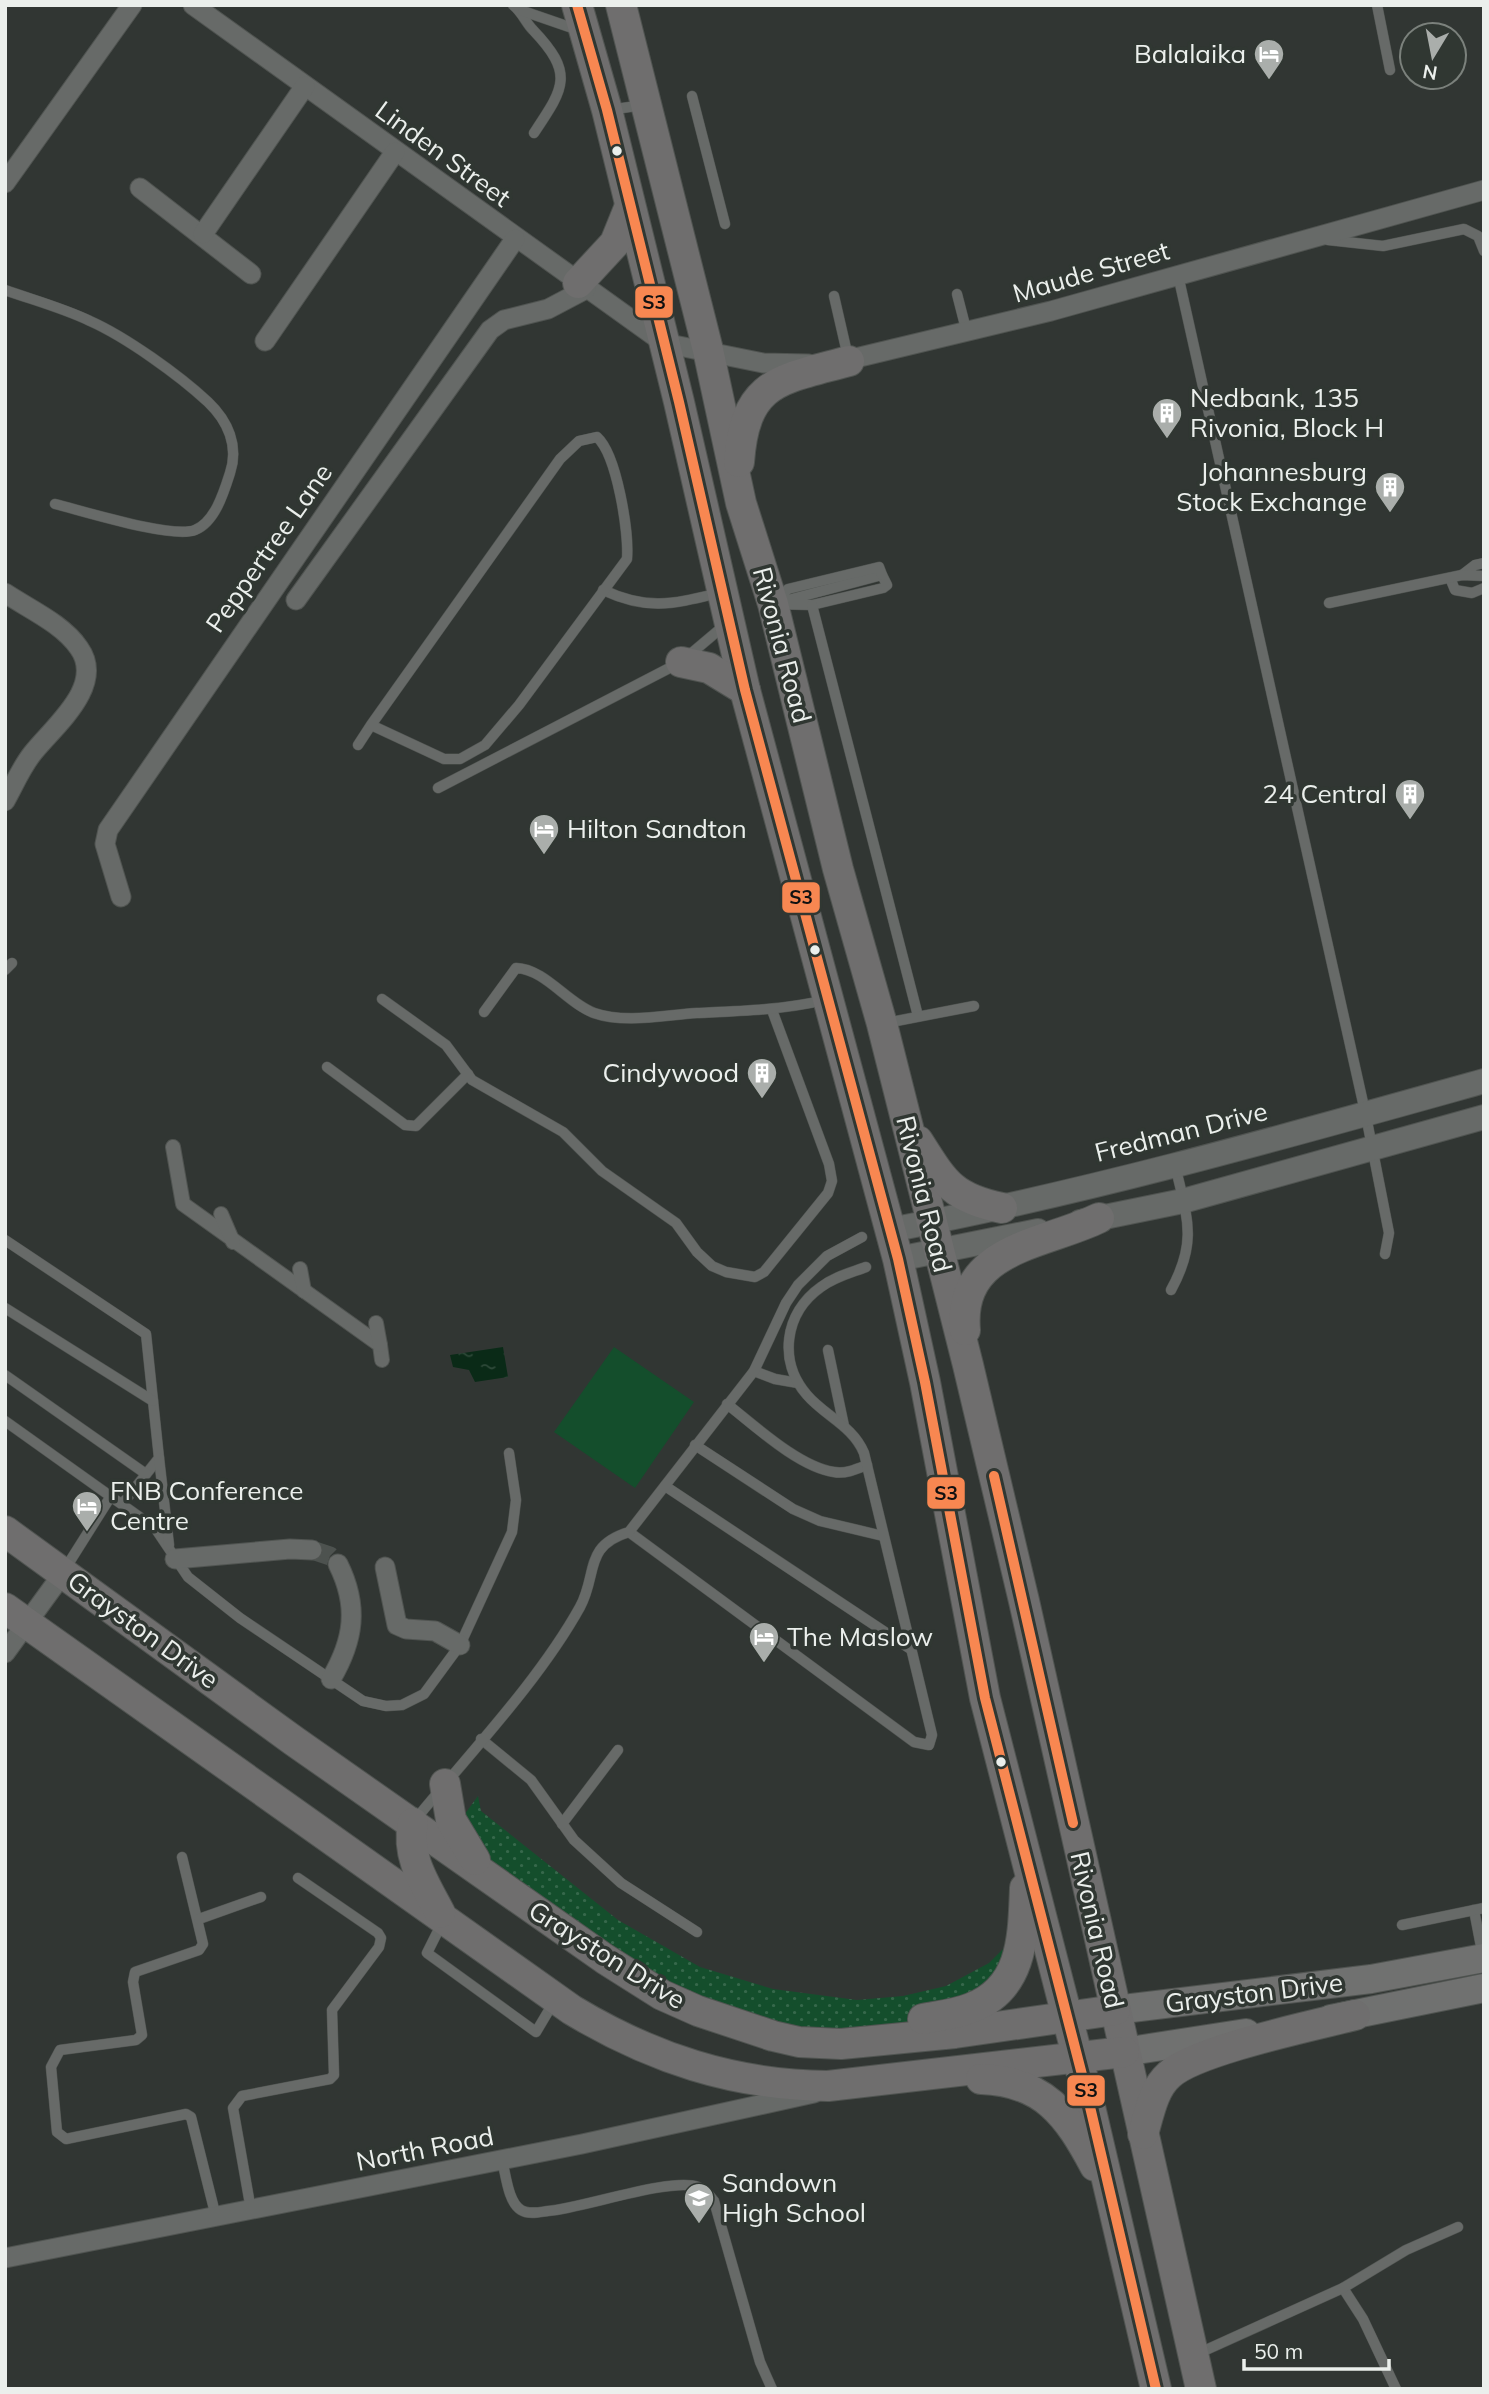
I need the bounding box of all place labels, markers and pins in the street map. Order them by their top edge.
place label: Balalaika [1134,37,1246,70]
hotel icon: Balalaika [1252,37,1286,81]
unlabelled marker [610,144,624,158]
place label: Nedbank, 135 Rivonia, Block H [1190,381,1384,444]
building icon: Nedbank, 135 Rivonia, Block H [1150,396,1184,440]
place label: Johannesburg Stock Exchange [1176,455,1367,518]
building icon: Johannesburg Stock Exchange [1373,470,1407,514]
place label: 24 Central [1263,777,1387,810]
building icon: 24 Central [1393,777,1427,821]
hotel icon: Hilton Sandton [527,812,561,856]
place label: Hilton Sandton [567,812,747,845]
unlabelled marker [808,943,822,957]
place label: Cindywood [602,1056,739,1089]
building icon: Cindywood [745,1056,779,1100]
place label: FNB Conference Centre [110,1474,303,1537]
hotel icon: FNB Conference Centre [70,1489,104,1533]
hotel icon: The Maslow [747,1620,781,1664]
place label: The Maslow [787,1620,933,1653]
unlabelled marker [994,1755,1008,1769]
place label: Sandown High School [722,2166,866,2229]
school or university icon: Sandown High School [682,2181,716,2225]

